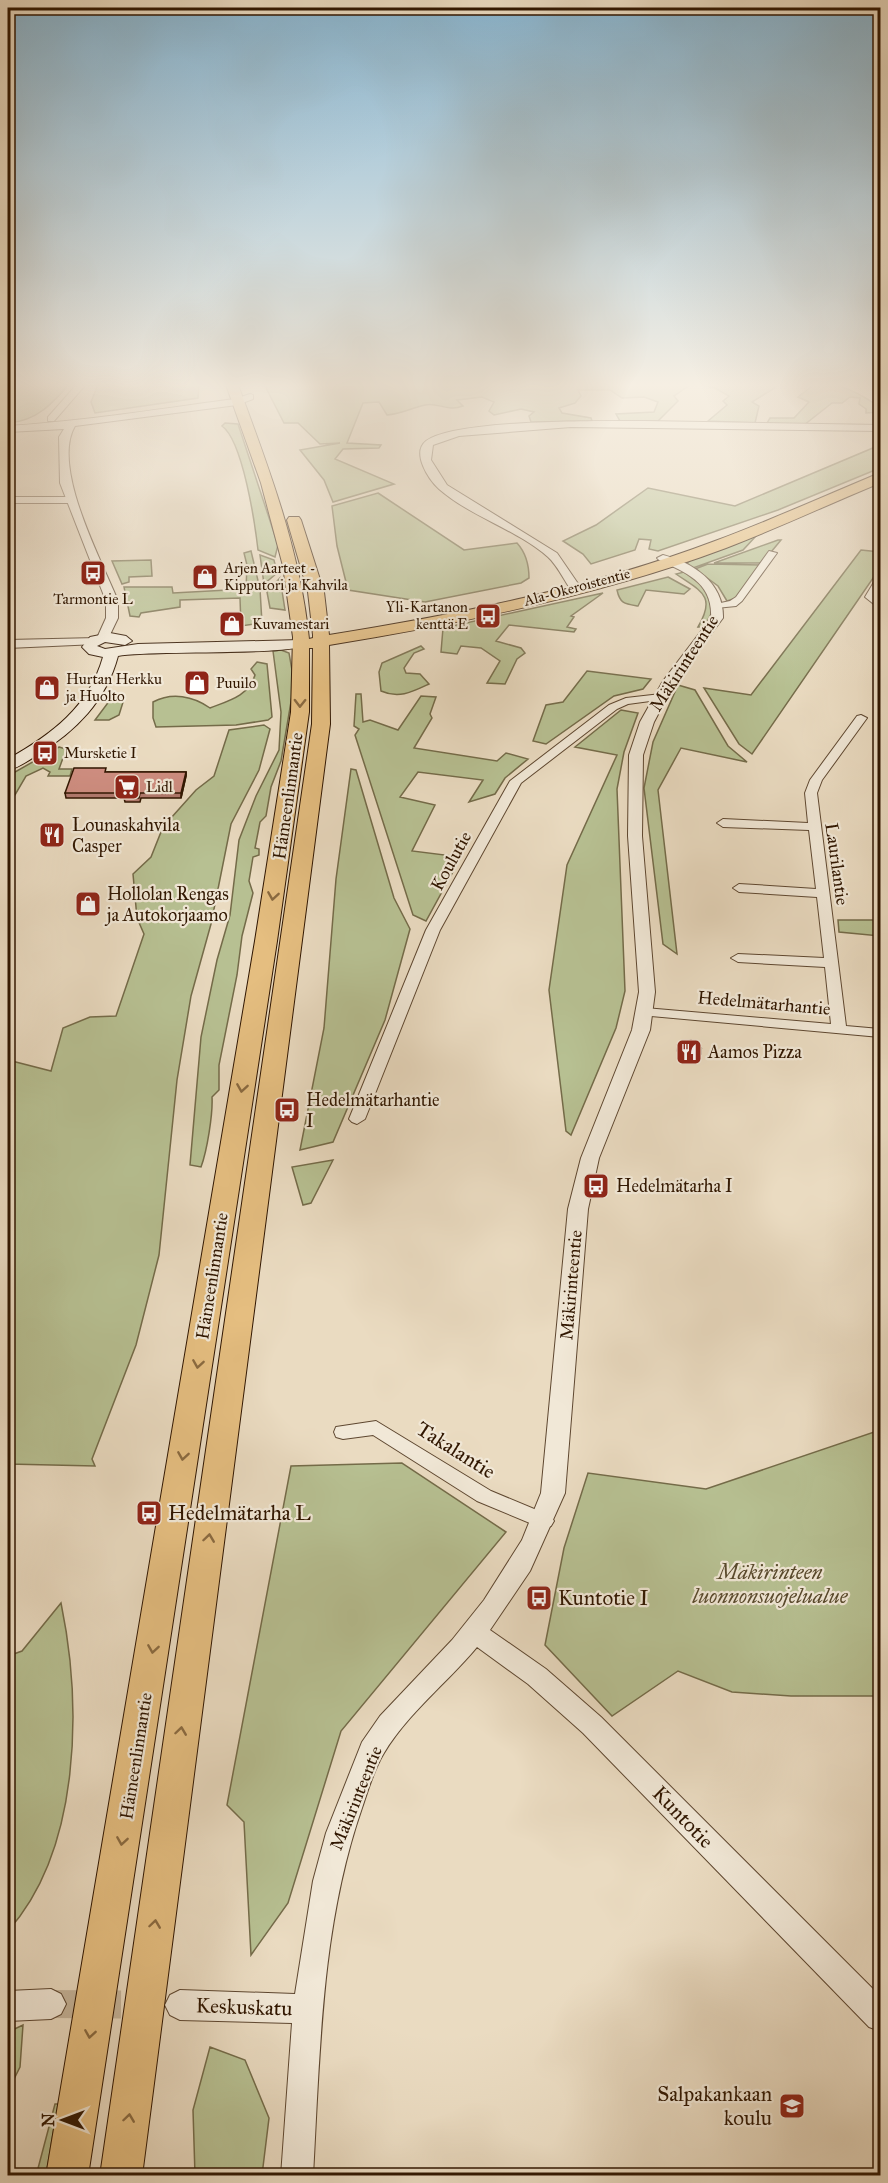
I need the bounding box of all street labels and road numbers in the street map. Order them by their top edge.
street label: Ala-Okeroistentie [521,564,632,610]
street label: Mäkirinteentie [645,611,723,715]
street label: Hämeenlinnantie [268,731,308,861]
street label: Laurilantie [820,821,854,907]
street label: Koulutie [426,827,476,895]
street label: Hedelmätarhantie [696,986,832,1020]
street label: Hämeenlinnantie [191,1211,233,1341]
street label: Mäkirinteentie [555,1229,587,1341]
street label: Takalantie [412,1416,501,1485]
street label: Hämeenlinnantie [115,1691,157,1821]
street label: Mäkirinteentie [325,1743,387,1853]
street label: Kuntotie [647,1780,719,1854]
street label: Keskuskatu [195,1992,293,2022]

